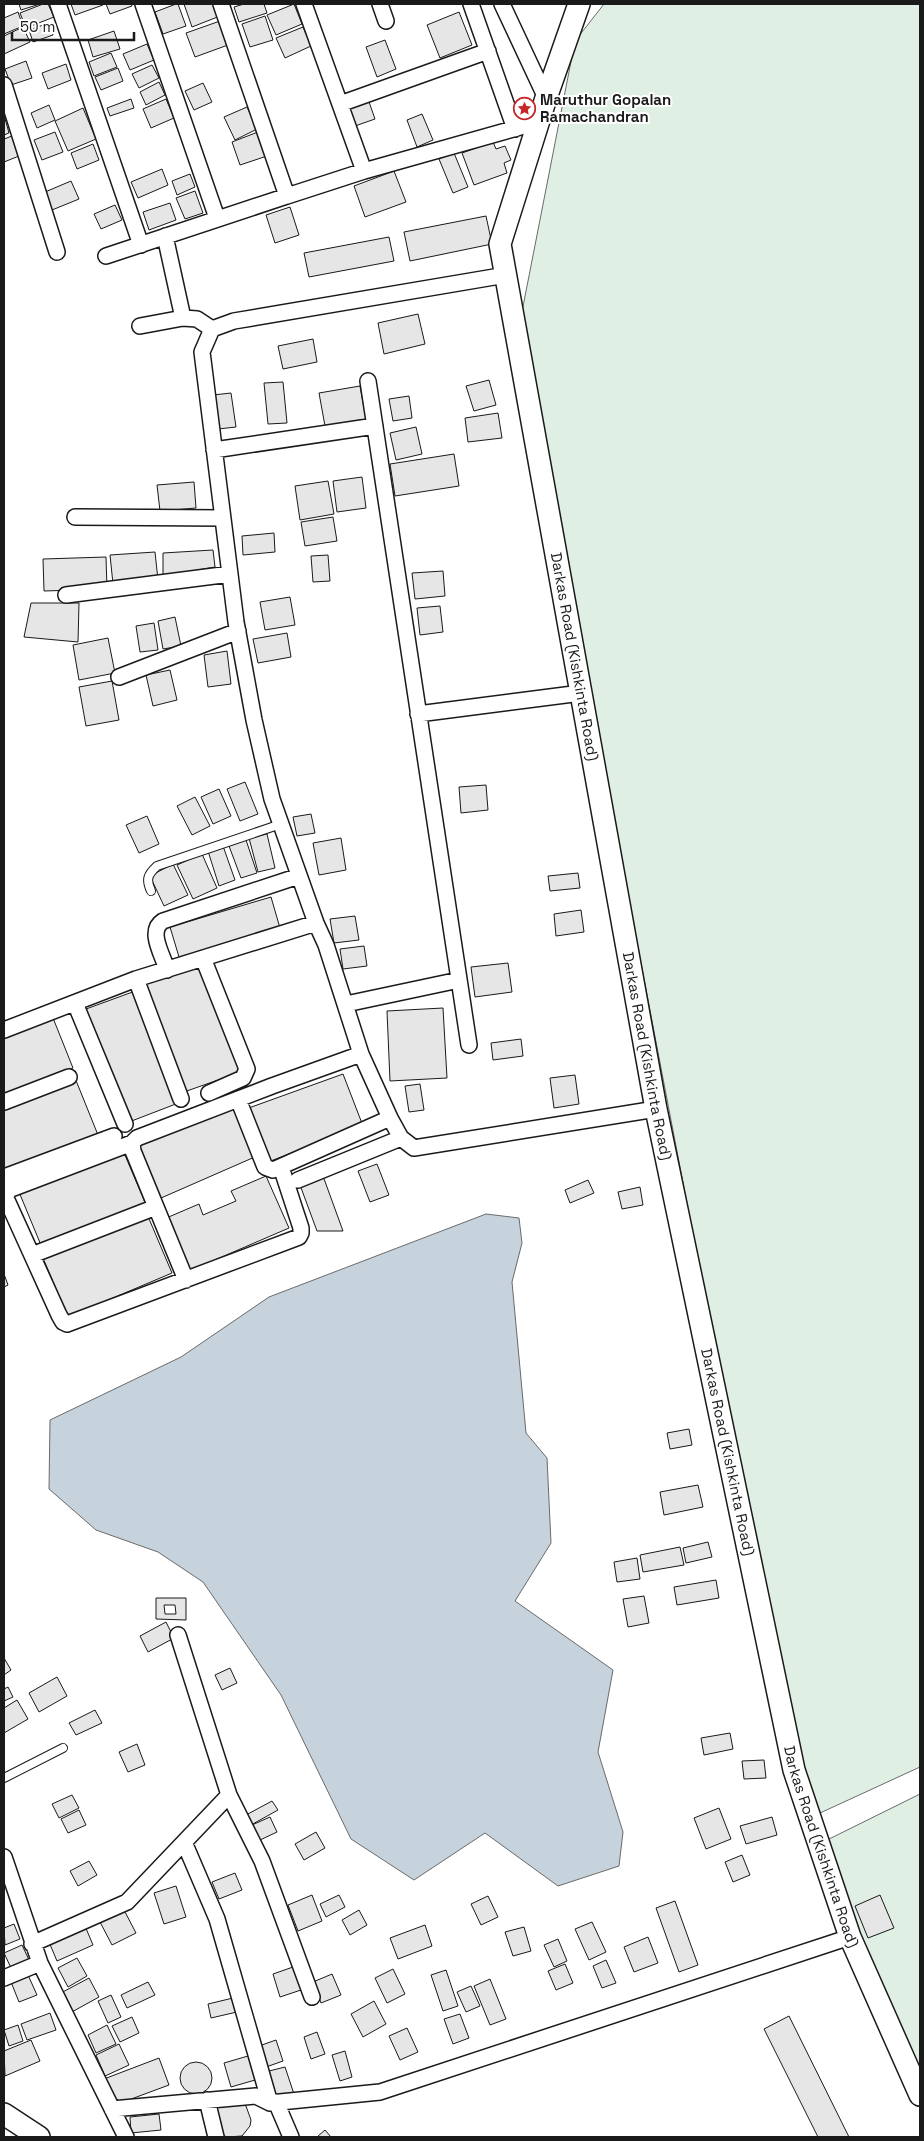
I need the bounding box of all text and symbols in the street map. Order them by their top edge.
scale bar [12,10,135,42]
text: 50 m [20,17,55,36]
place label: Maruthur Gopalan Ramachandran [540,90,671,126]
place icon: Maruthur Gopalan Ramachandran [512,97,536,121]
street label: Darkas Road (Kishkinta Road) [547,551,603,762]
street label: Darkas Road (Kishkinta Road) [619,950,676,1162]
street label: Darkas Road (Kishkinta Road) [697,1346,759,1557]
street label: Darkas Road (Kishkinta Road) [780,1744,863,1951]

